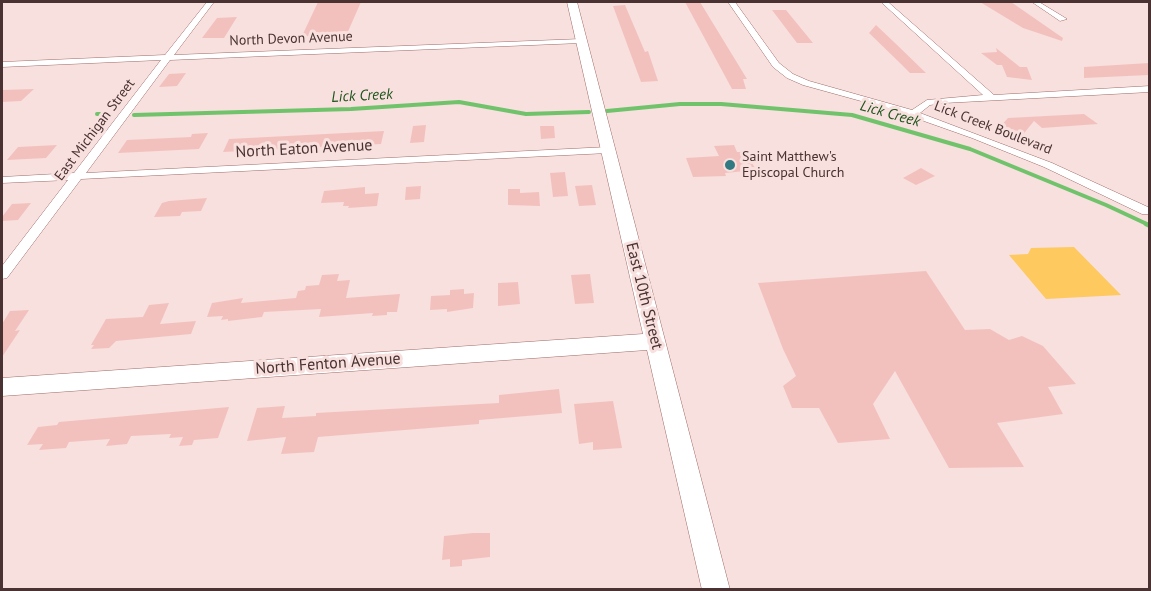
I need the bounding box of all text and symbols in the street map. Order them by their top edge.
street label: North Devon Avenue [229,28,353,50]
street label: East Michigan Street [51,76,139,184]
water label: Lick Creek [331,85,393,107]
water label: Lick Creek [858,97,922,131]
street label: Lick Creek Boulevard [932,98,1054,158]
street label: North Eaton Avenue [235,136,373,162]
place label: Saint Matthew's Episcopal Church [742,149,844,182]
marker: Saint Matthew's Episcopal Church [723,158,737,172]
street label: East 10th Street [621,240,667,352]
street label: North Fenton Avenue [255,349,401,379]

